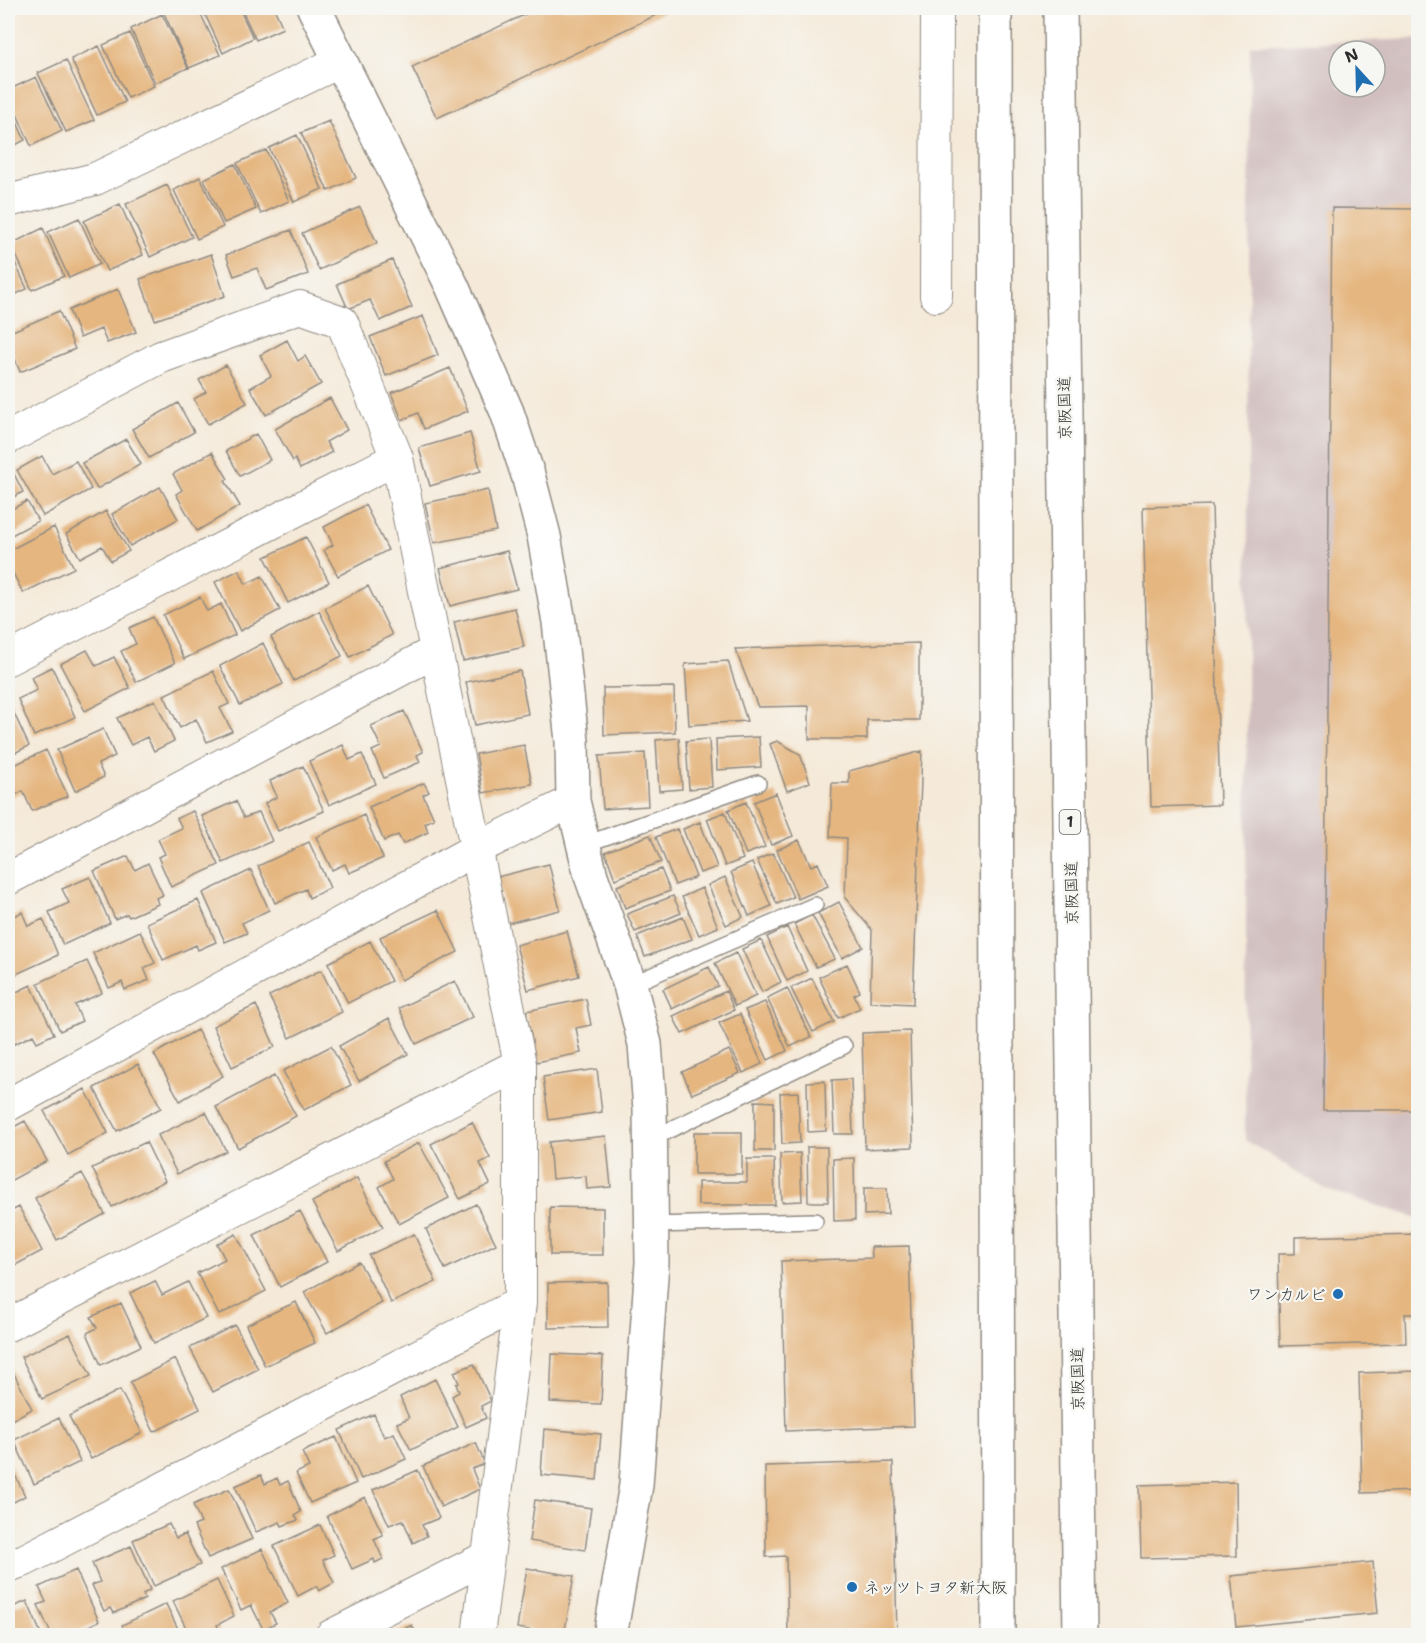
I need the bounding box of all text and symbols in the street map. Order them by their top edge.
north arrow [1327,39,1387,99]
text: N [1342,43,1361,68]
street label: 京阪国道 [1053,376,1076,440]
road number: 1 [1060,810,1080,834]
street label: 京阪国道 [1060,861,1083,925]
place label: ワンカルビ [1247,1284,1326,1305]
marker: ワンカルビ [1331,1287,1345,1301]
street label: 京阪国道 [1066,1347,1089,1411]
place label: ネッツトヨタ新大阪 [864,1577,1007,1598]
marker: ネッツトヨタ新大阪 [845,1580,859,1594]

